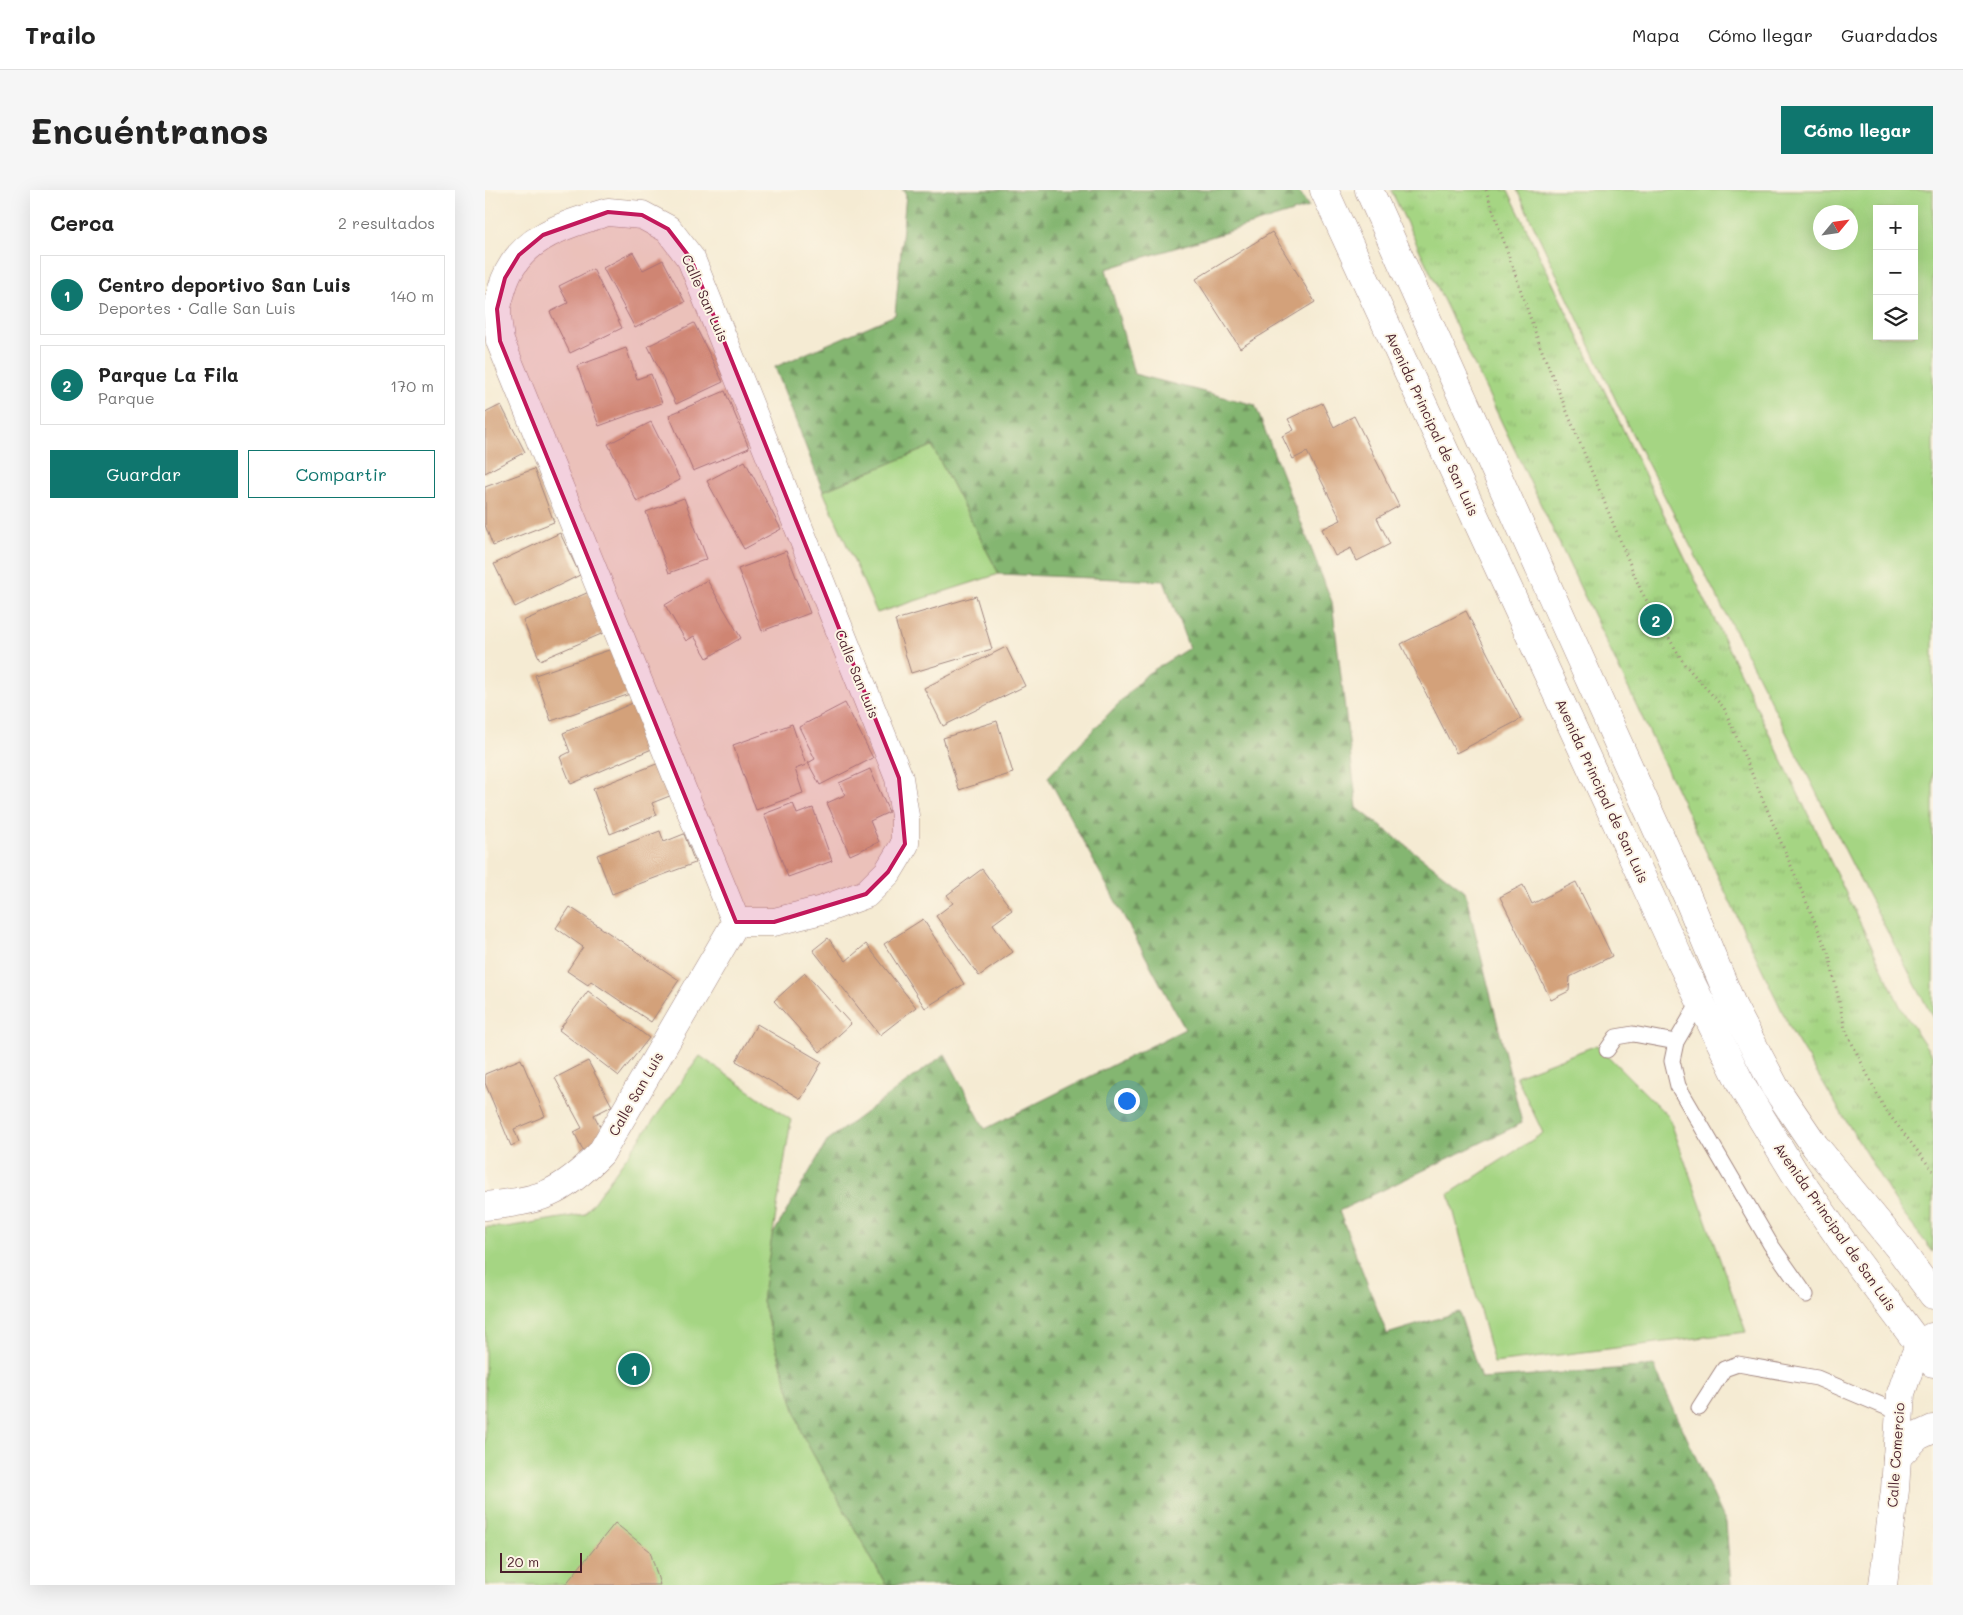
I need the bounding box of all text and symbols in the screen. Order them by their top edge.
text: Trailo [25,19,96,50]
text: Mapa [1632,23,1680,47]
text: Cómo llegar [1708,23,1813,47]
text: Guardados [1841,23,1938,47]
button: Cómo llegar [1781,106,1933,154]
text: Encuéntranos [30,107,269,153]
north arrow [1813,205,1858,250]
map controls [1873,205,1918,340]
button: + [1873,205,1918,250]
text: Cerca [50,209,115,236]
text: 2 resultados [338,212,435,233]
button: − [1873,250,1918,295]
street label: Calle San Luis [678,251,733,345]
text: Centro deportivo San Luis [98,272,351,297]
text: 1 [63,285,71,306]
text: 140 m [390,285,434,306]
button: layers [1873,295,1918,340]
text: Deportes · Calle San Luis [98,297,295,318]
street label: Avenida Principal de San Luis [1381,329,1484,519]
text: Parque La Fila [98,362,239,387]
text: 2 [63,375,71,396]
text: 170 m [390,375,434,396]
text: Parque [98,387,155,408]
button: Guardar [50,450,238,498]
button: Compartir [248,450,435,498]
pin: 2 [1640,601,1672,639]
street label: Calle San Luis [831,627,884,721]
street label: Avenida Principal de San Luis [1551,696,1654,886]
street label: Calle San Luis [604,1048,667,1139]
your location [1114,1088,1140,1114]
street label: Avenida Principal de San Luis [1770,1139,1901,1314]
pin: 1 [618,1350,650,1388]
street label: Calle Comercio [1882,1402,1909,1508]
scale bar [500,1550,583,1573]
text: 20 m [507,1552,539,1571]

